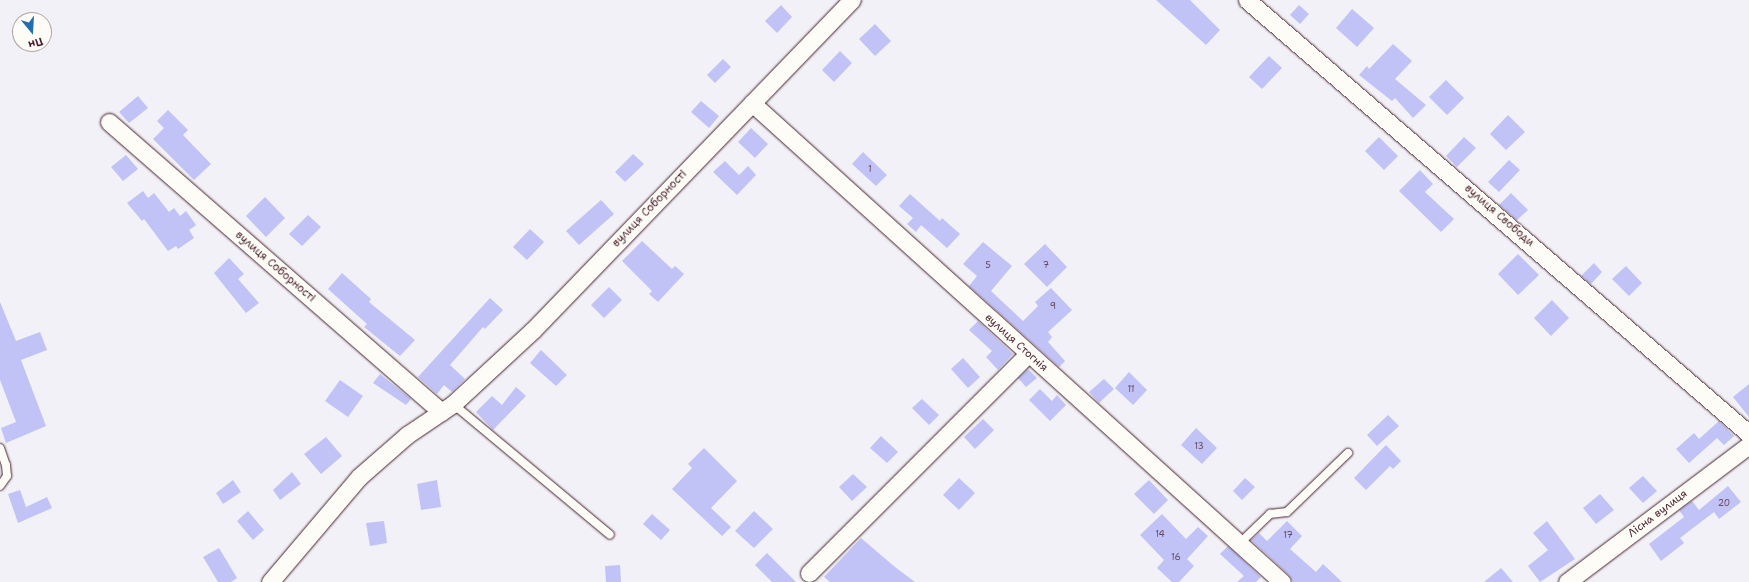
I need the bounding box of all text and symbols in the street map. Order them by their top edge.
north arrow [12,12,52,52]
text: Пн [26,34,45,52]
house number: 1 [868,164,872,174]
street label: вулиця Соборності [610,168,690,250]
street label: вулиця Свободи [1461,182,1537,250]
street label: вулиця Соборності [232,229,318,305]
house number: 5 [985,260,991,270]
house number: 7 [1043,260,1049,270]
house number: 9 [1050,301,1056,311]
street label: вулиця Стогнія [982,311,1050,375]
house number: 11 [1127,384,1135,394]
house number: 13 [1194,441,1204,451]
street label: Лісна вулиця [1626,487,1690,541]
house number: 20 [1718,498,1730,508]
house number: 14 [1155,529,1165,539]
house number: 17 [1283,530,1293,540]
house number: 16 [1171,552,1181,562]

